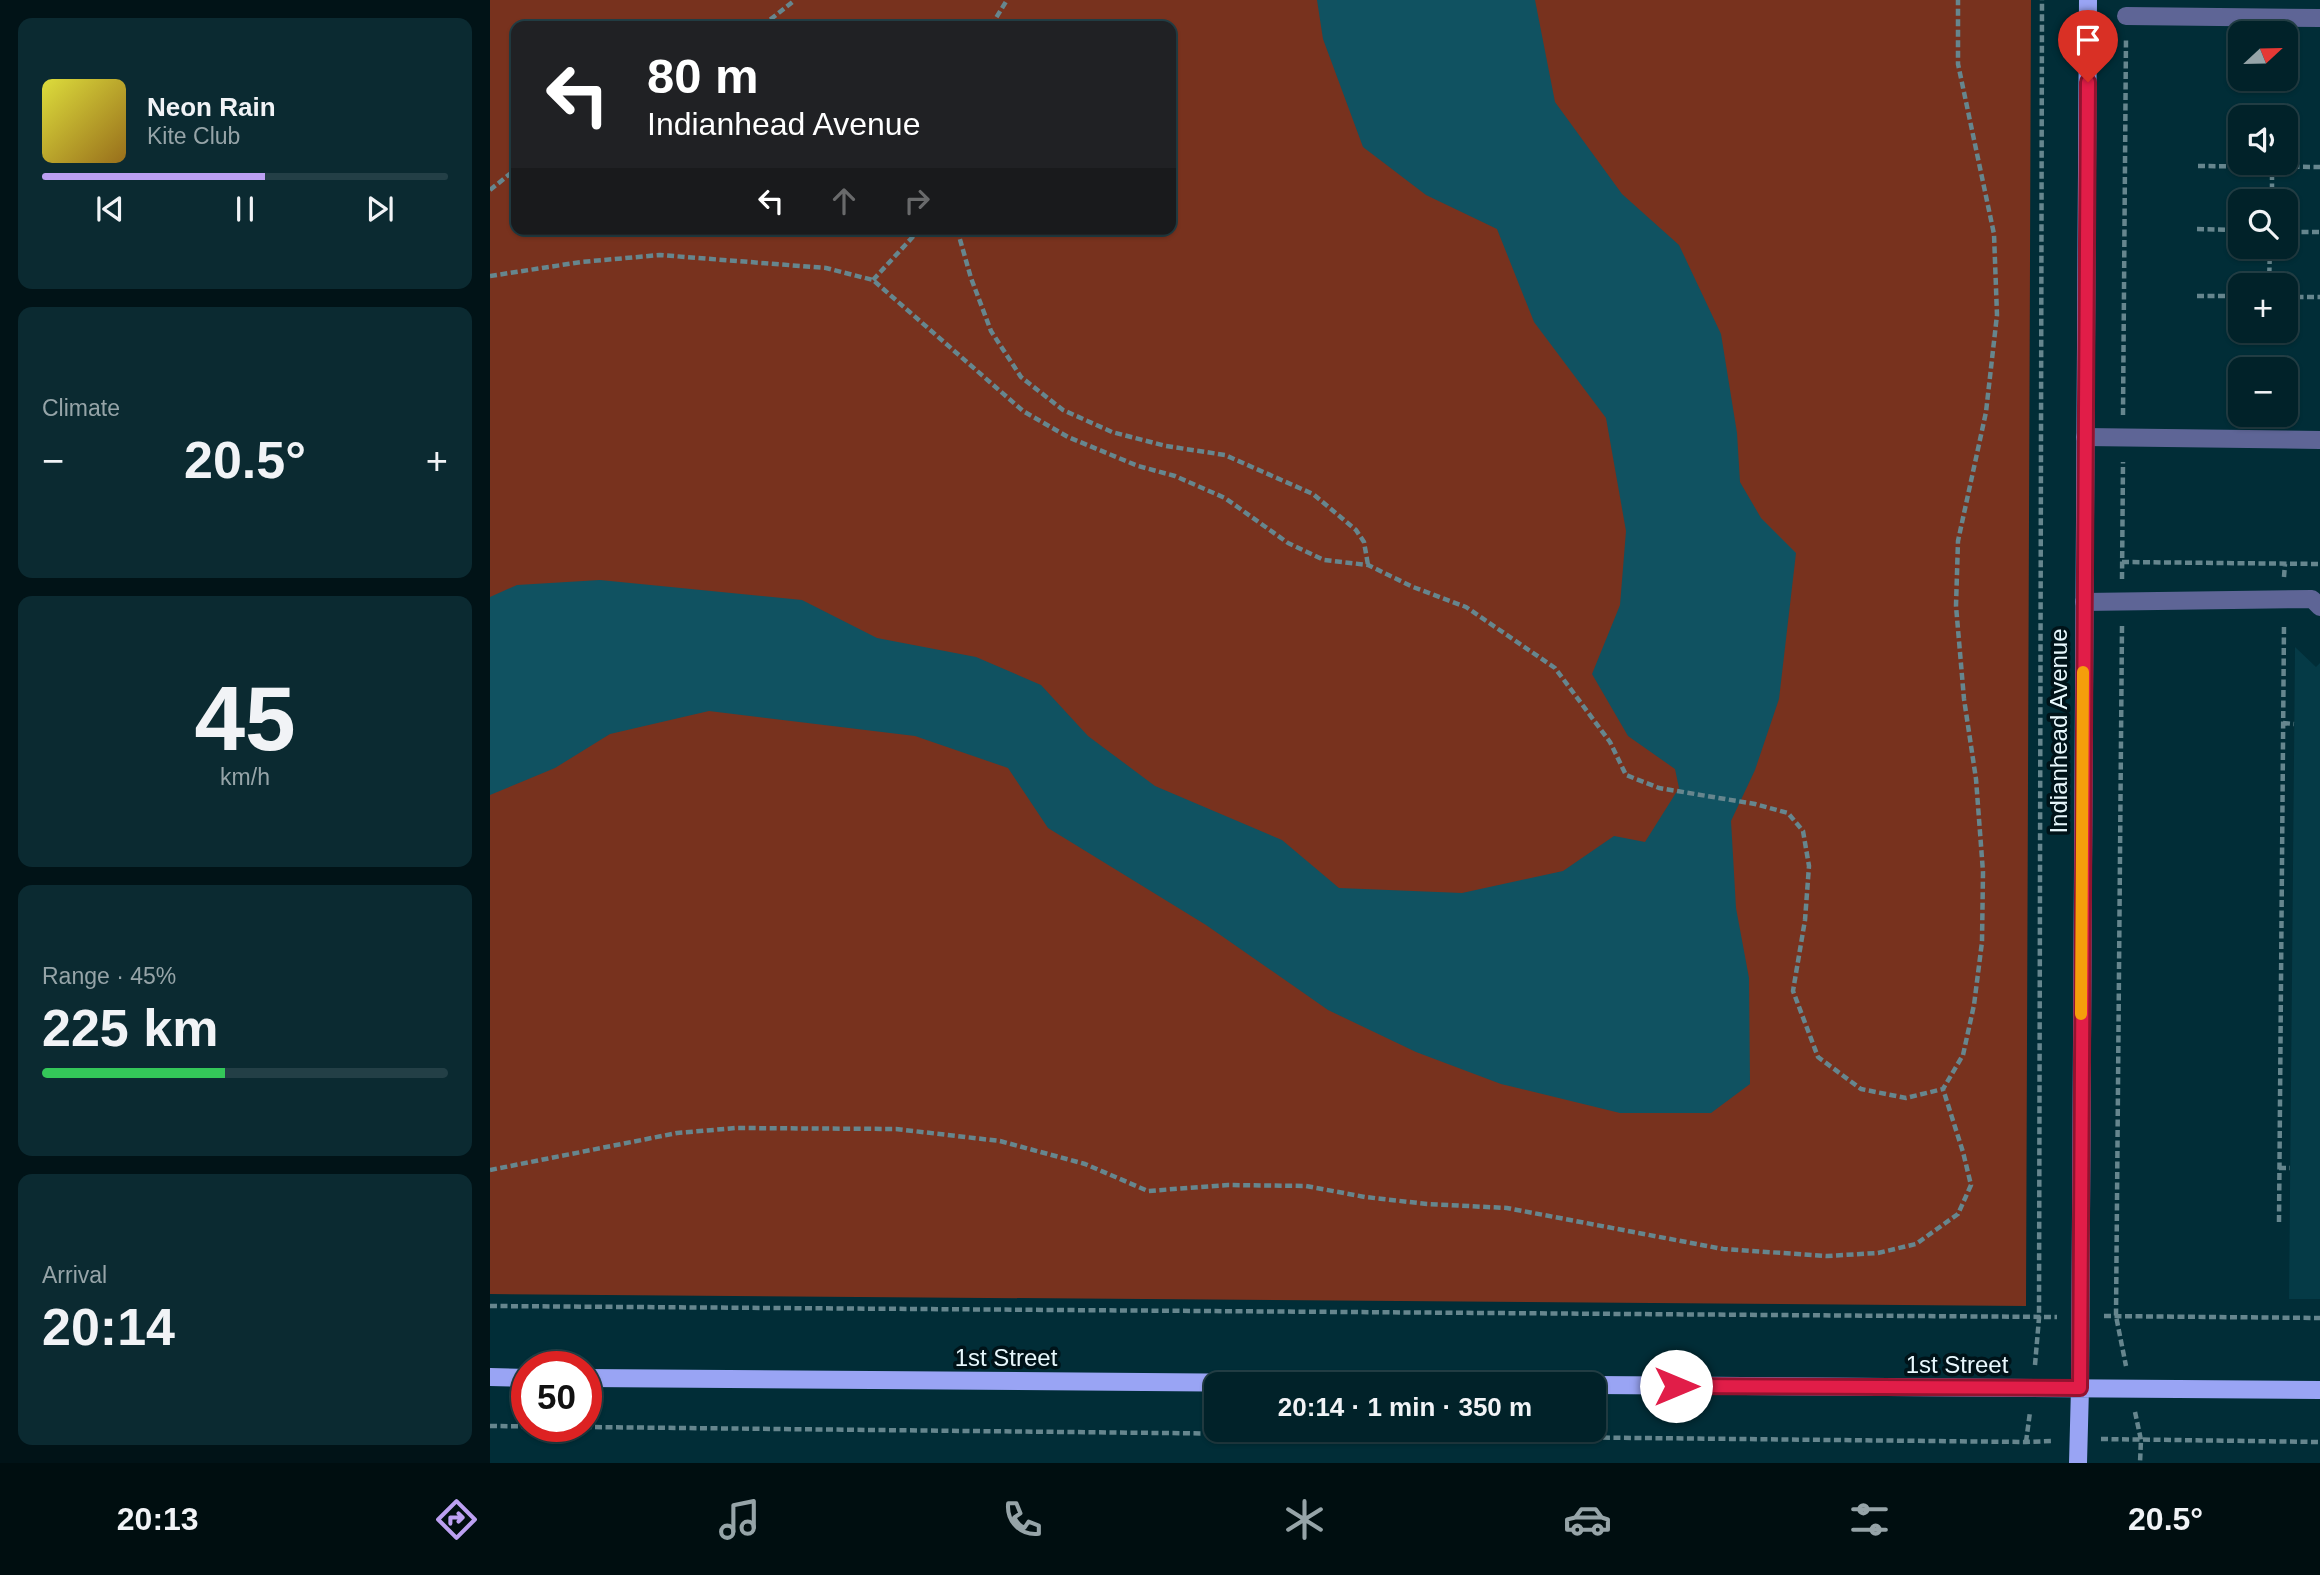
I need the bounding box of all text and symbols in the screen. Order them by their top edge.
pin [2058,10,2118,82]
icon: arrive [2069,21,2107,59]
north arrow [2228,21,2298,91]
map controls [2228,21,2298,427]
icon: left [532,49,623,140]
text: 80 m [647,49,759,103]
text: Neon Rain [147,92,276,122]
button: sound [2228,105,2298,175]
text: Indianhead Avenue [647,106,920,142]
text: Kite Club [147,123,240,149]
icon: left [752,182,790,220]
icon: ahead [825,182,863,220]
icon: right [898,182,936,220]
button: search [2228,189,2298,259]
icon: previous [91,190,129,228]
icon: pause [226,190,264,228]
icon: next [361,190,399,228]
button: + [2228,273,2298,343]
button: − [2228,357,2298,427]
text: Climate [42,395,120,421]
text: 20.5° [184,431,306,489]
text: − [42,440,64,482]
text: + [426,440,448,482]
street label: Indianhead Avenue [2045,628,2072,834]
text: 45 [194,668,296,769]
text: km/h [220,764,270,790]
text: Range · 45% [42,963,176,989]
text: 225 km [42,999,218,1057]
text: Arrival [42,1262,107,1288]
text: 20:14 [42,1298,175,1356]
street label: 1st Street [955,1344,1058,1371]
position arrow [1639,1349,1713,1423]
speed limit sign: 50 [511,1351,602,1442]
street label: 1st Street [1906,1351,2009,1378]
text: 20:14 · 1 min · 350 m [1278,1392,1532,1422]
icon: directions [432,1495,481,1544]
icon: music [715,1495,764,1544]
icon: phone [998,1495,1047,1544]
icon: climate [1280,1495,1329,1544]
icon: car [1563,1495,1612,1544]
icon: filters [1845,1495,1894,1544]
text: 20:13 [117,1501,199,1537]
text: 20.5° [2128,1501,2203,1537]

